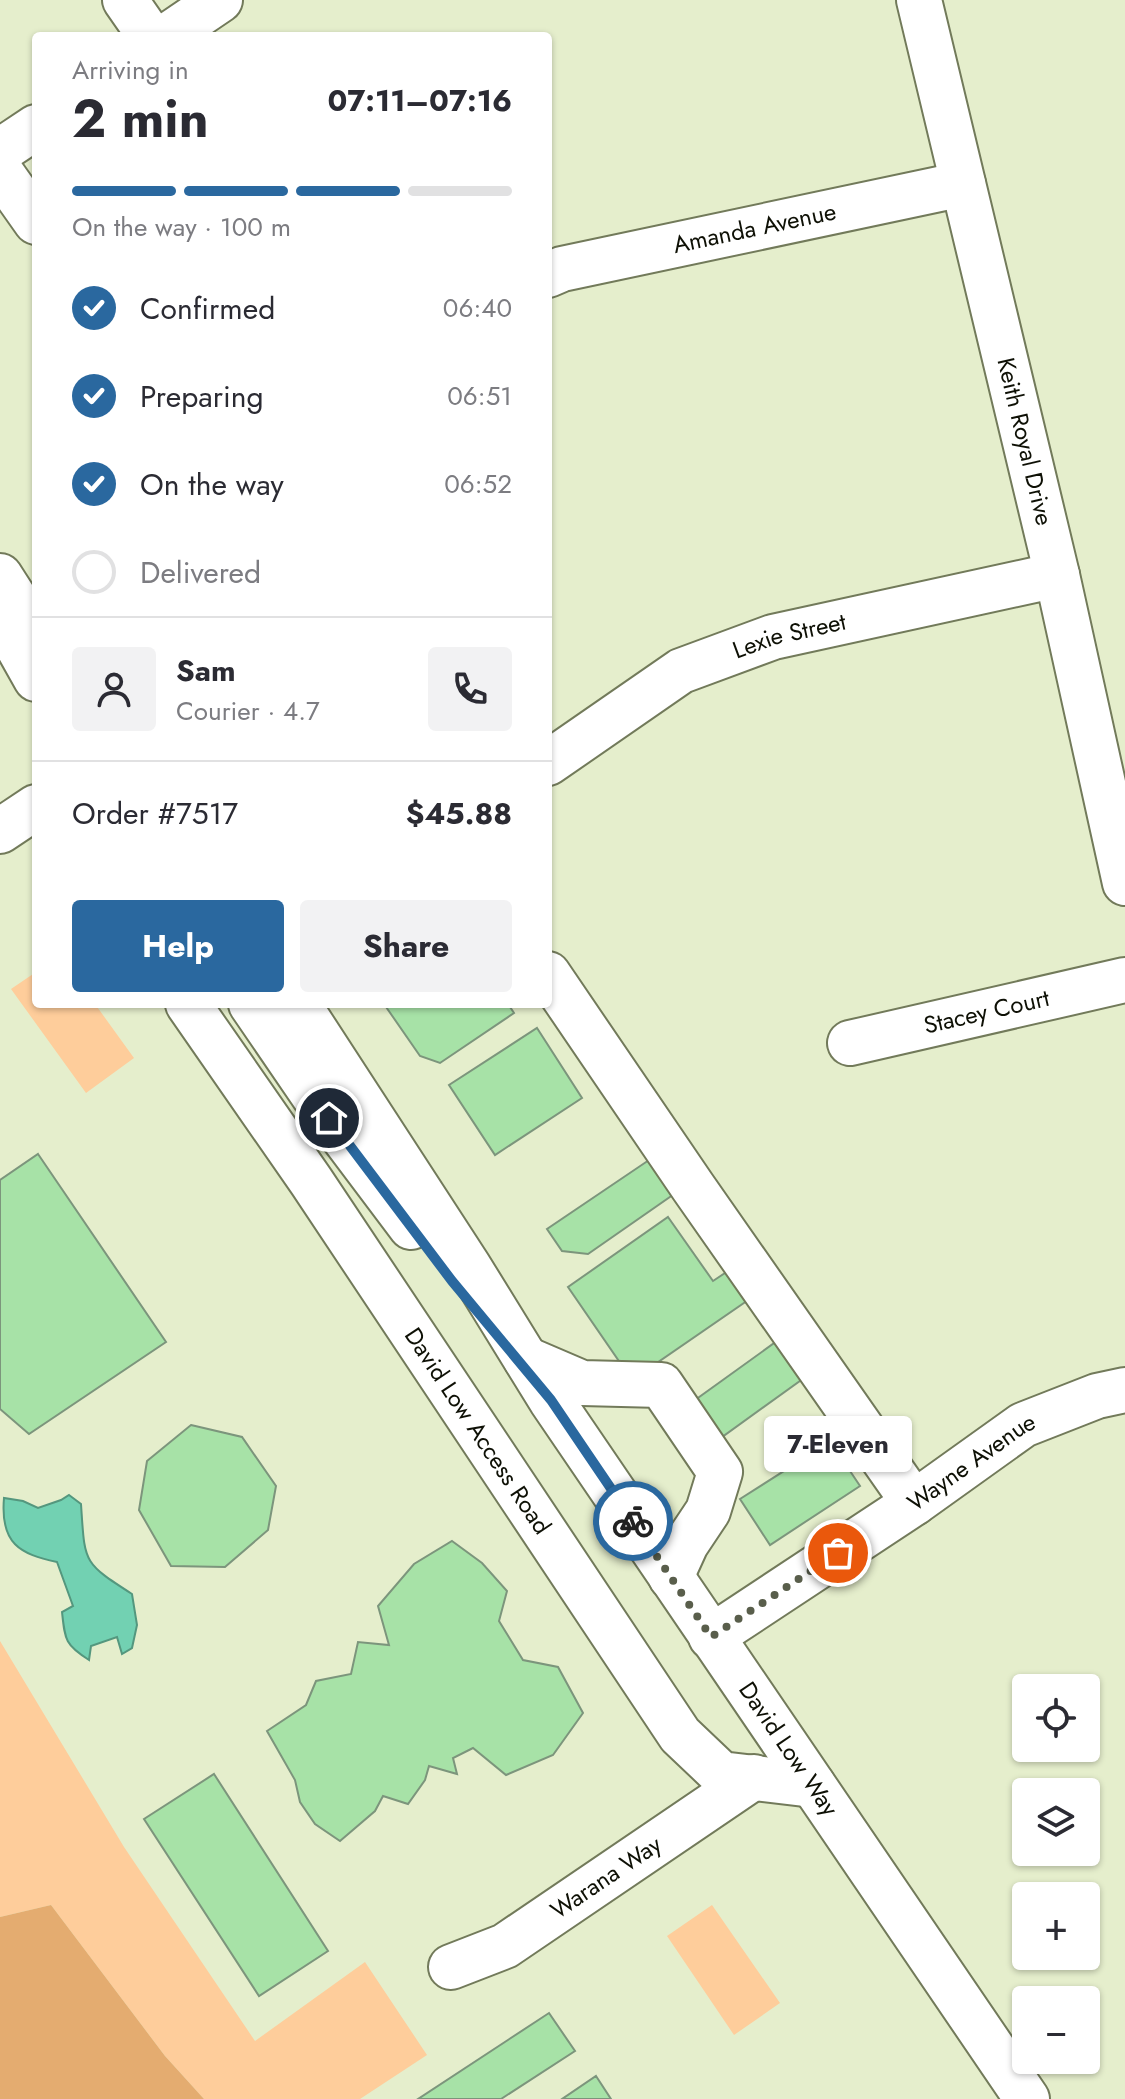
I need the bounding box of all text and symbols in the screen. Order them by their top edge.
text: Arriving in [72,51,189,89]
text: 07:11–07:16 [327,79,512,122]
text: 2 min [72,81,209,157]
street label: Amanda Avenue [670,193,839,262]
text: On the way · 100 m [72,208,291,246]
icon: check [72,286,116,330]
text: Confirmed [140,287,275,330]
text: 06:40 [443,289,512,327]
street label: Keith Royal Drive [988,354,1062,529]
icon: check [72,374,116,418]
text: Preparing [140,375,264,418]
text: 06:51 [447,377,512,415]
icon: check [72,462,116,506]
text: On the way [140,463,284,506]
text: 06:52 [444,465,512,503]
text: Delivered [140,551,261,594]
street label: Lexie Street [728,604,849,667]
button: person [72,647,156,731]
button: phone [428,647,512,731]
text: Sam [176,649,236,692]
text: Courier · 4.7 [176,692,320,730]
text: Order #7517 [72,792,238,835]
text: $45.88 [406,792,512,835]
button: Help [72,900,284,992]
button: Share [300,900,512,992]
street label: Stacey Court [920,980,1053,1043]
pin [295,1084,363,1152]
icon: home [307,1096,351,1140]
street label: David Low Access Road [396,1320,560,1541]
street label: Wayne Avenue [900,1404,1040,1519]
callout: 7-Eleven [764,1417,912,1473]
text: 7-Eleven [787,1425,889,1463]
courier [593,1481,673,1561]
icon: bike [611,1499,655,1543]
pin [804,1519,872,1587]
icon: bag [816,1531,860,1575]
street label: David Low Way [731,1674,848,1823]
map controls [1012,1674,1100,2074]
button: locate [1012,1674,1100,1762]
button: layers [1012,1778,1100,1866]
street label: Warana Way [543,1827,669,1927]
button: + [1012,1882,1100,1970]
button: − [1012,1986,1100,2074]

